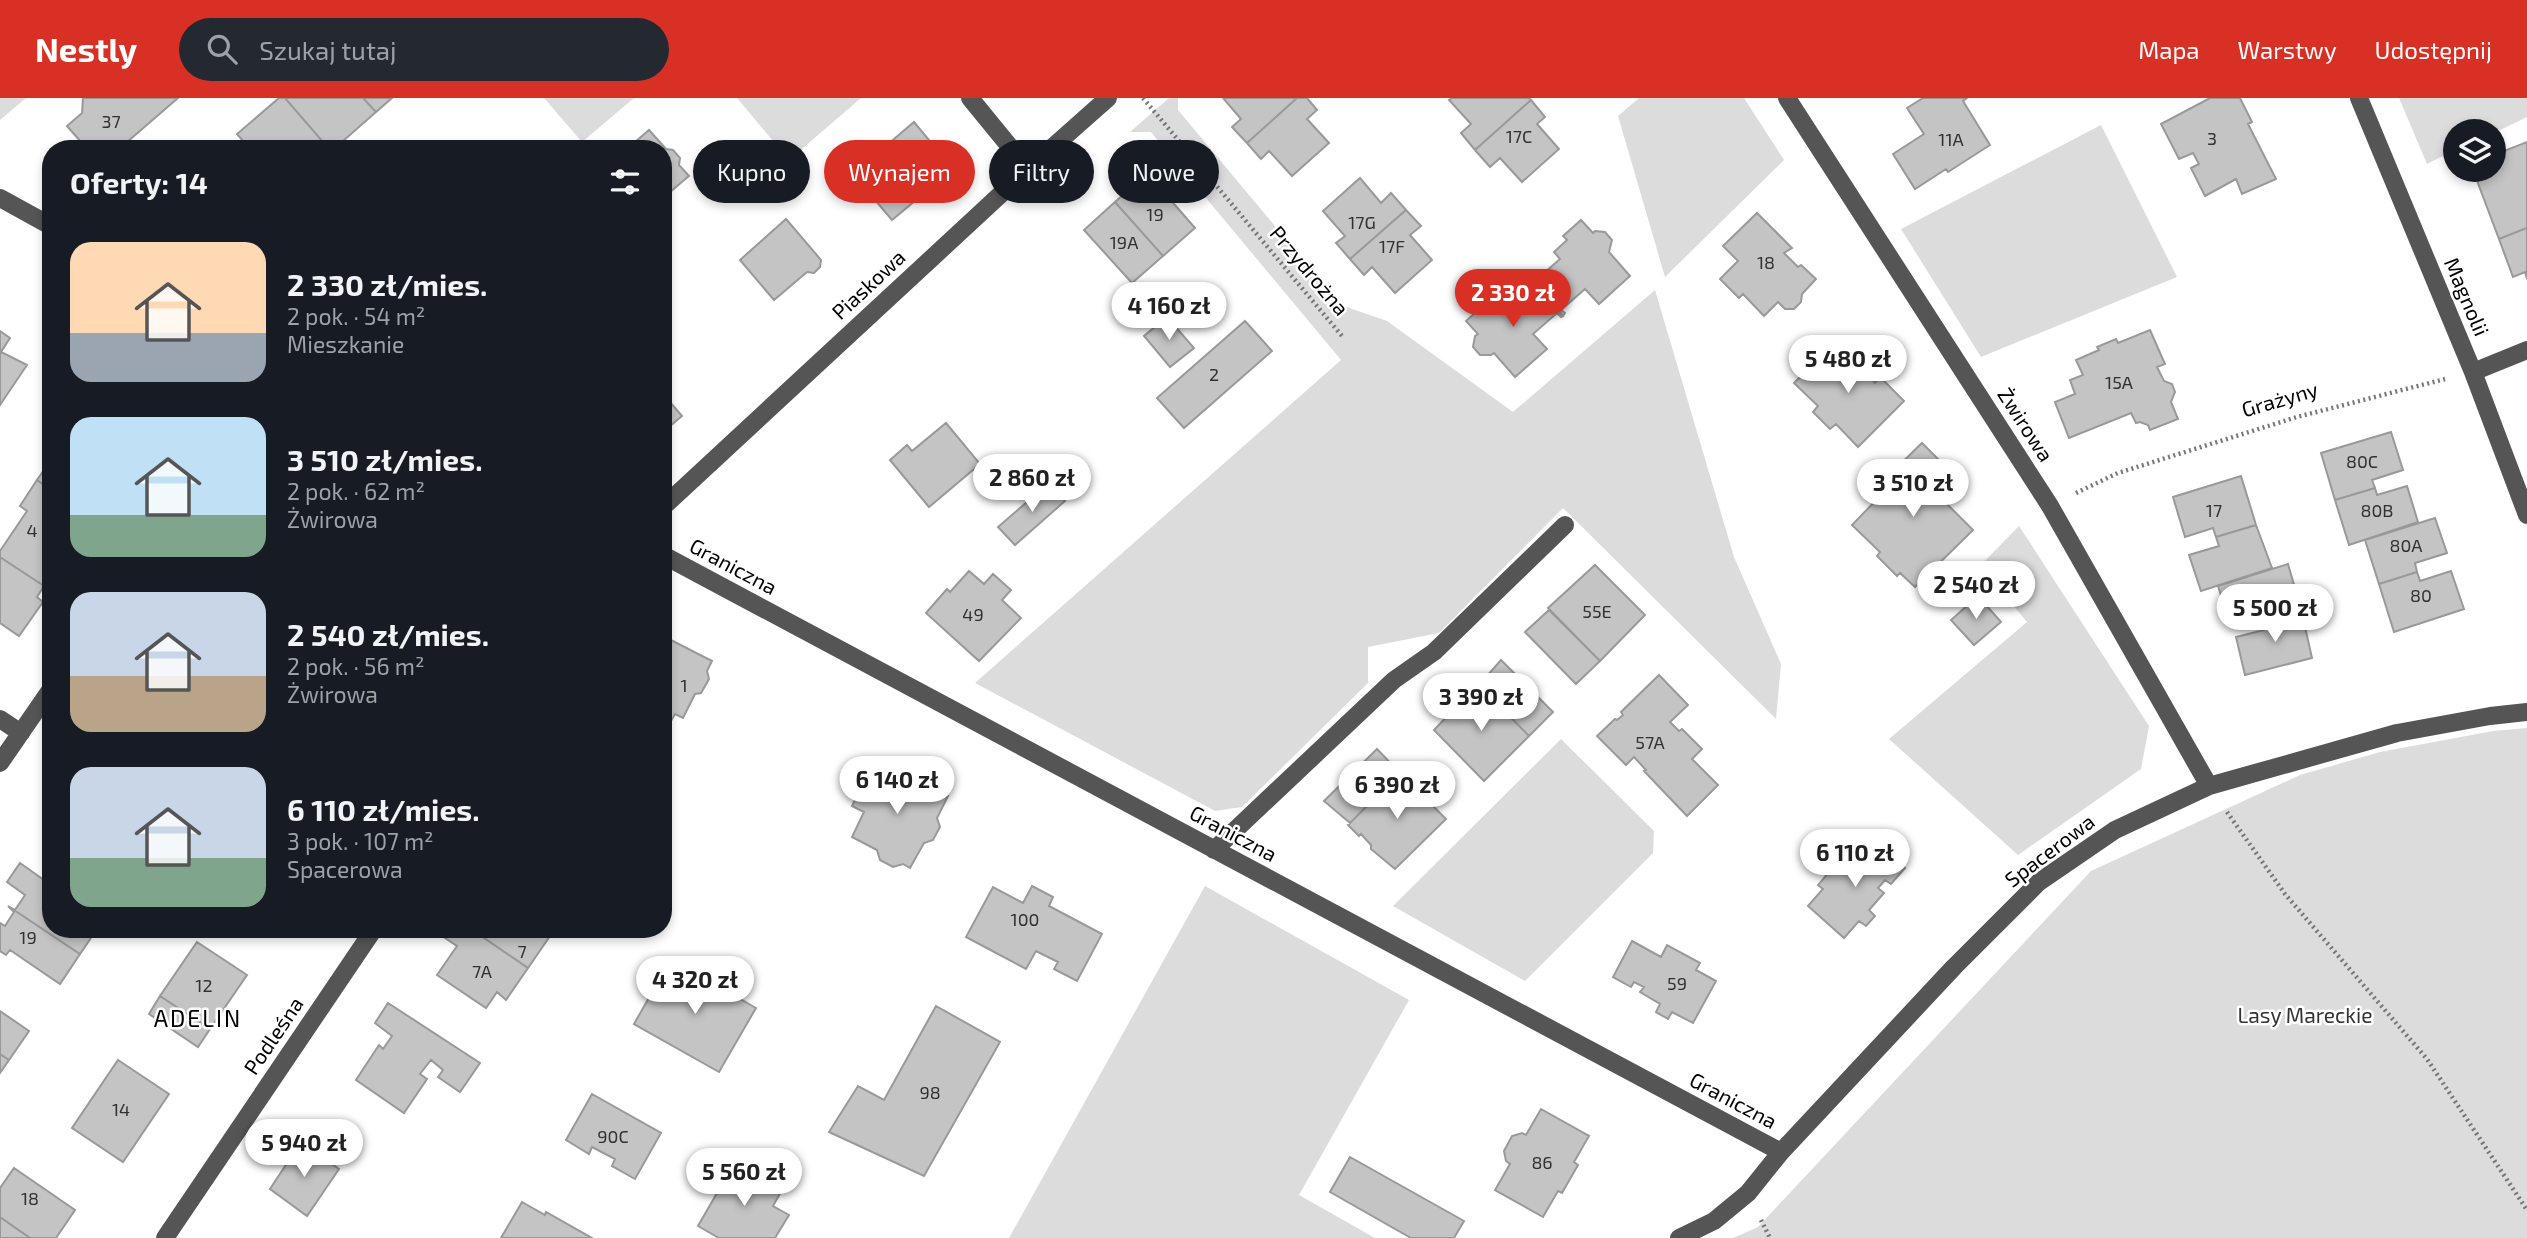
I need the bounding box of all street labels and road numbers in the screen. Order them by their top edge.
street label: Przydrożna [1266,220,1355,320]
street label: Piaskowa [826,244,910,324]
street label: Magnolii [2440,254,2495,339]
street label: Grażyny [2239,376,2321,421]
street label: Żwirowa [1993,383,2059,466]
street label: Graniczna [686,532,782,599]
street label: Graniczna [1186,799,1282,866]
street label: Spacerowa [1999,808,2099,892]
street label: Podleśna [238,992,308,1079]
street label: Graniczna [1686,1066,1782,1133]

